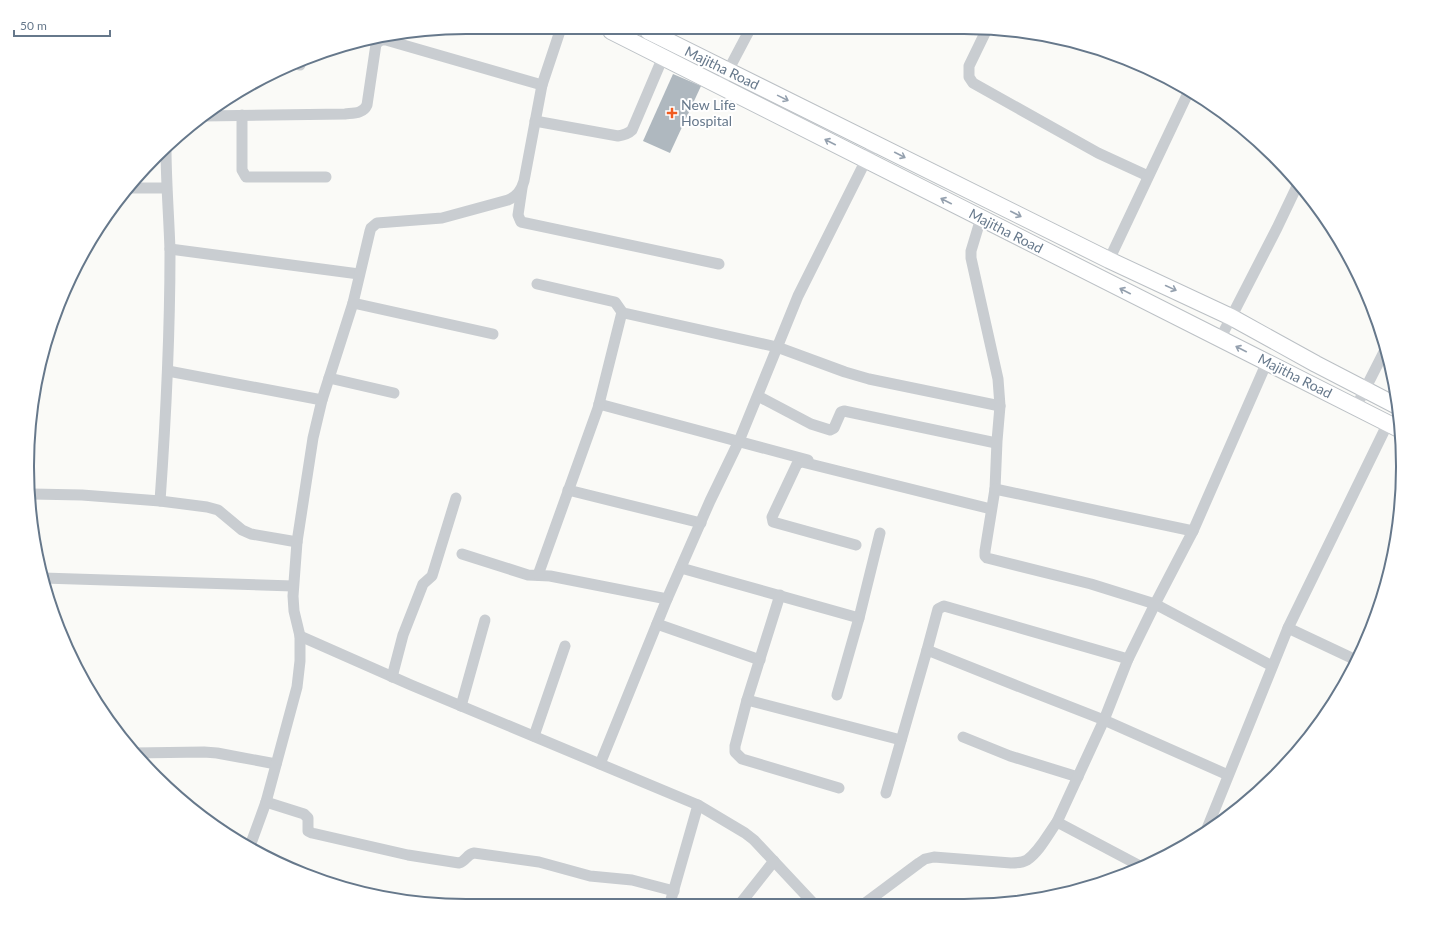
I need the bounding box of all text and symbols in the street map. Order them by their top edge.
scale bar [14,12,110,38]
text: 50 m [20,18,47,33]
street label: Majitha Road [682,42,762,93]
one-way arrow [777,95,789,102]
place label: New Life Hospital [681,96,736,129]
marker: New Life Hospital [666,107,678,119]
one-way arrow [824,137,836,145]
one-way arrow [894,152,906,160]
one-way arrow [940,196,952,204]
street label: Majitha Road [966,205,1046,256]
one-way arrow [1010,210,1022,218]
one-way arrow [1165,285,1177,292]
one-way arrow [1119,286,1131,294]
one-way arrow [1235,345,1247,352]
street label: Majitha Road [1255,350,1335,401]

